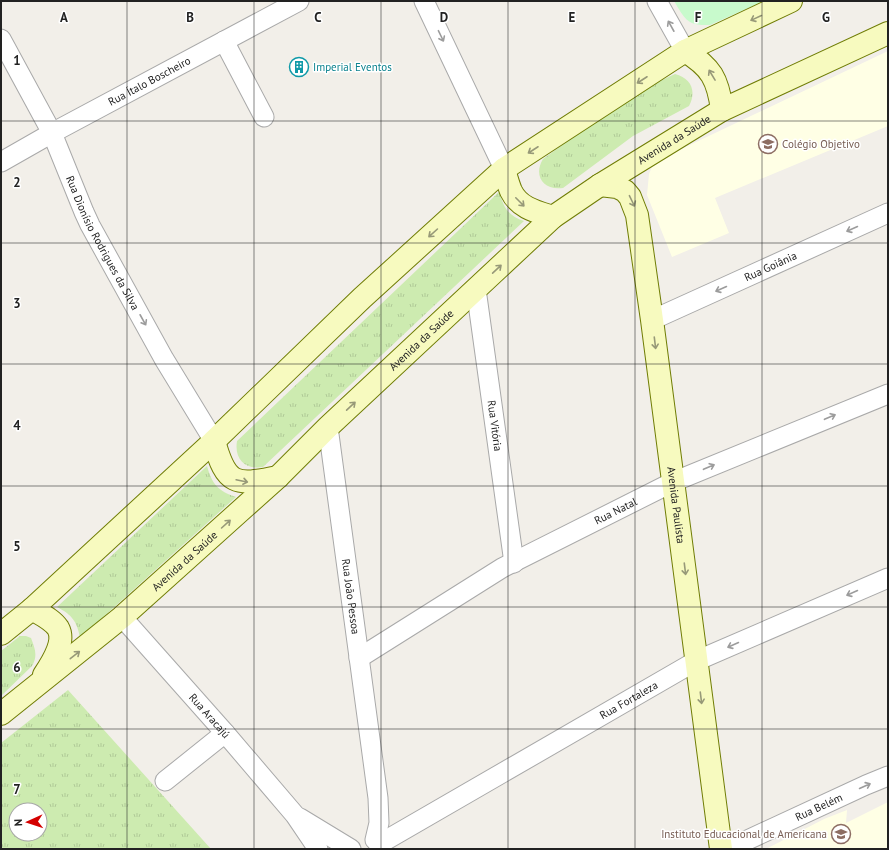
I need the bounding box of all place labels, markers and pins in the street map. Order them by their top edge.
building icon: Imperial Eventos [288,56,310,78]
place label: Imperial Eventos [313,60,392,74]
school or university icon: Colégio Objetivo [757,133,779,155]
place label: Colégio Objetivo [782,137,860,151]
school or university icon: Instituto Educacional de Americana [830,823,852,845]
place label: Instituto Educacional de Americana [661,827,827,841]

